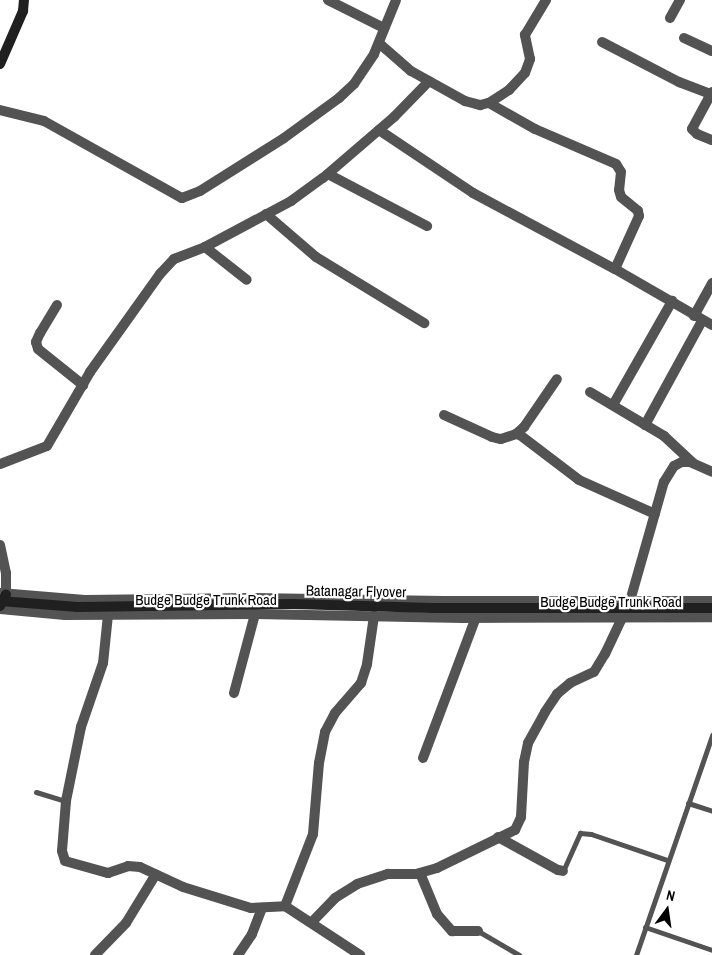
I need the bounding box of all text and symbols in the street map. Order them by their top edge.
street label: Batanagar Flyover [306,581,406,601]
street label: Budge Budge Trunk Road [135,591,277,609]
street label: Budge Budge Trunk Road [540,593,682,611]
north arrow [642,885,692,935]
text: N [664,886,677,905]

